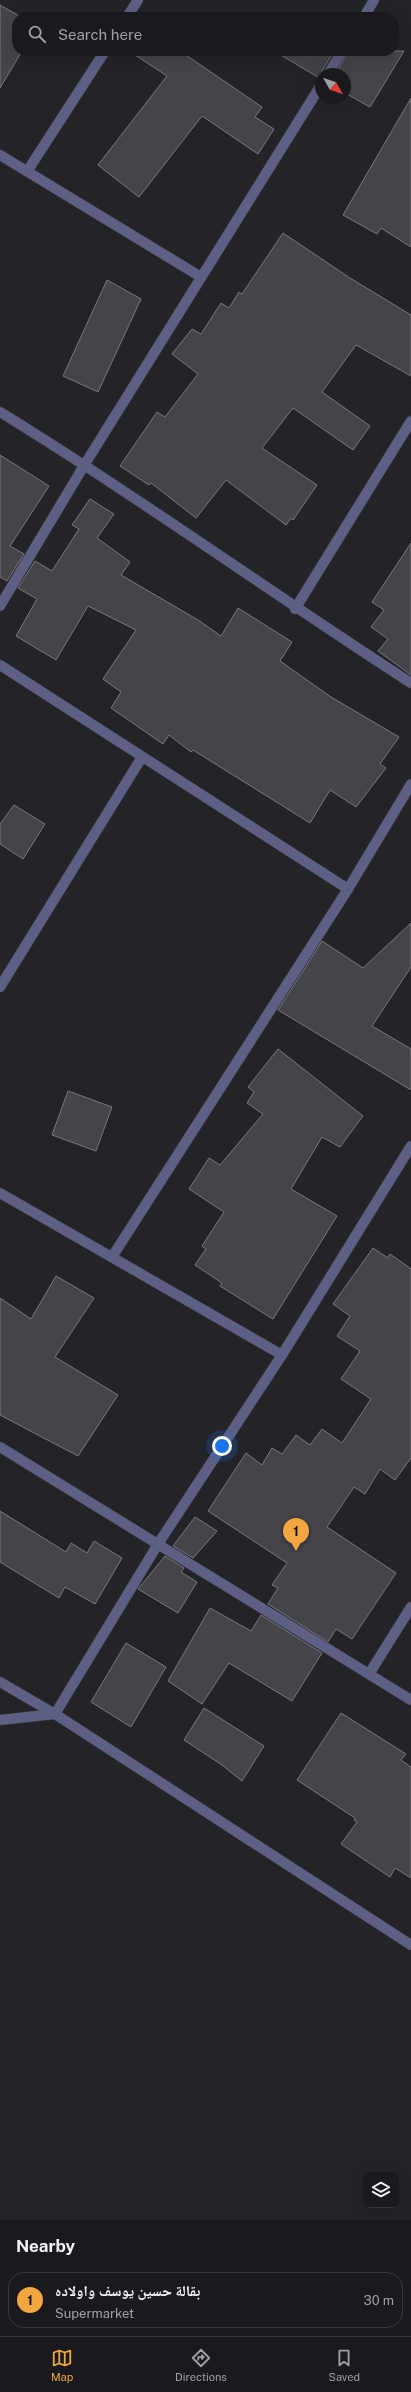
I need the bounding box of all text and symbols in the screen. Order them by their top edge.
search box [12,12,399,56]
icon: search [26,23,48,45]
text: Search here [58,26,142,43]
north arrow [315,68,351,104]
your location [212,1436,232,1456]
pin: 1 [283,1518,309,1551]
map controls [363,2172,399,2208]
button: layers [363,2172,399,2208]
text: Nearby [16,2236,75,2256]
text: بقالة حسين يوسف واولاده [55,2282,200,2299]
text: 1 [27,2293,33,2308]
text: 30 m [364,2293,394,2308]
text: Supermarket [55,2306,134,2321]
tab: Map [51,2347,73,2383]
tab: Directions [175,2347,227,2383]
tab: Saved [329,2347,360,2383]

